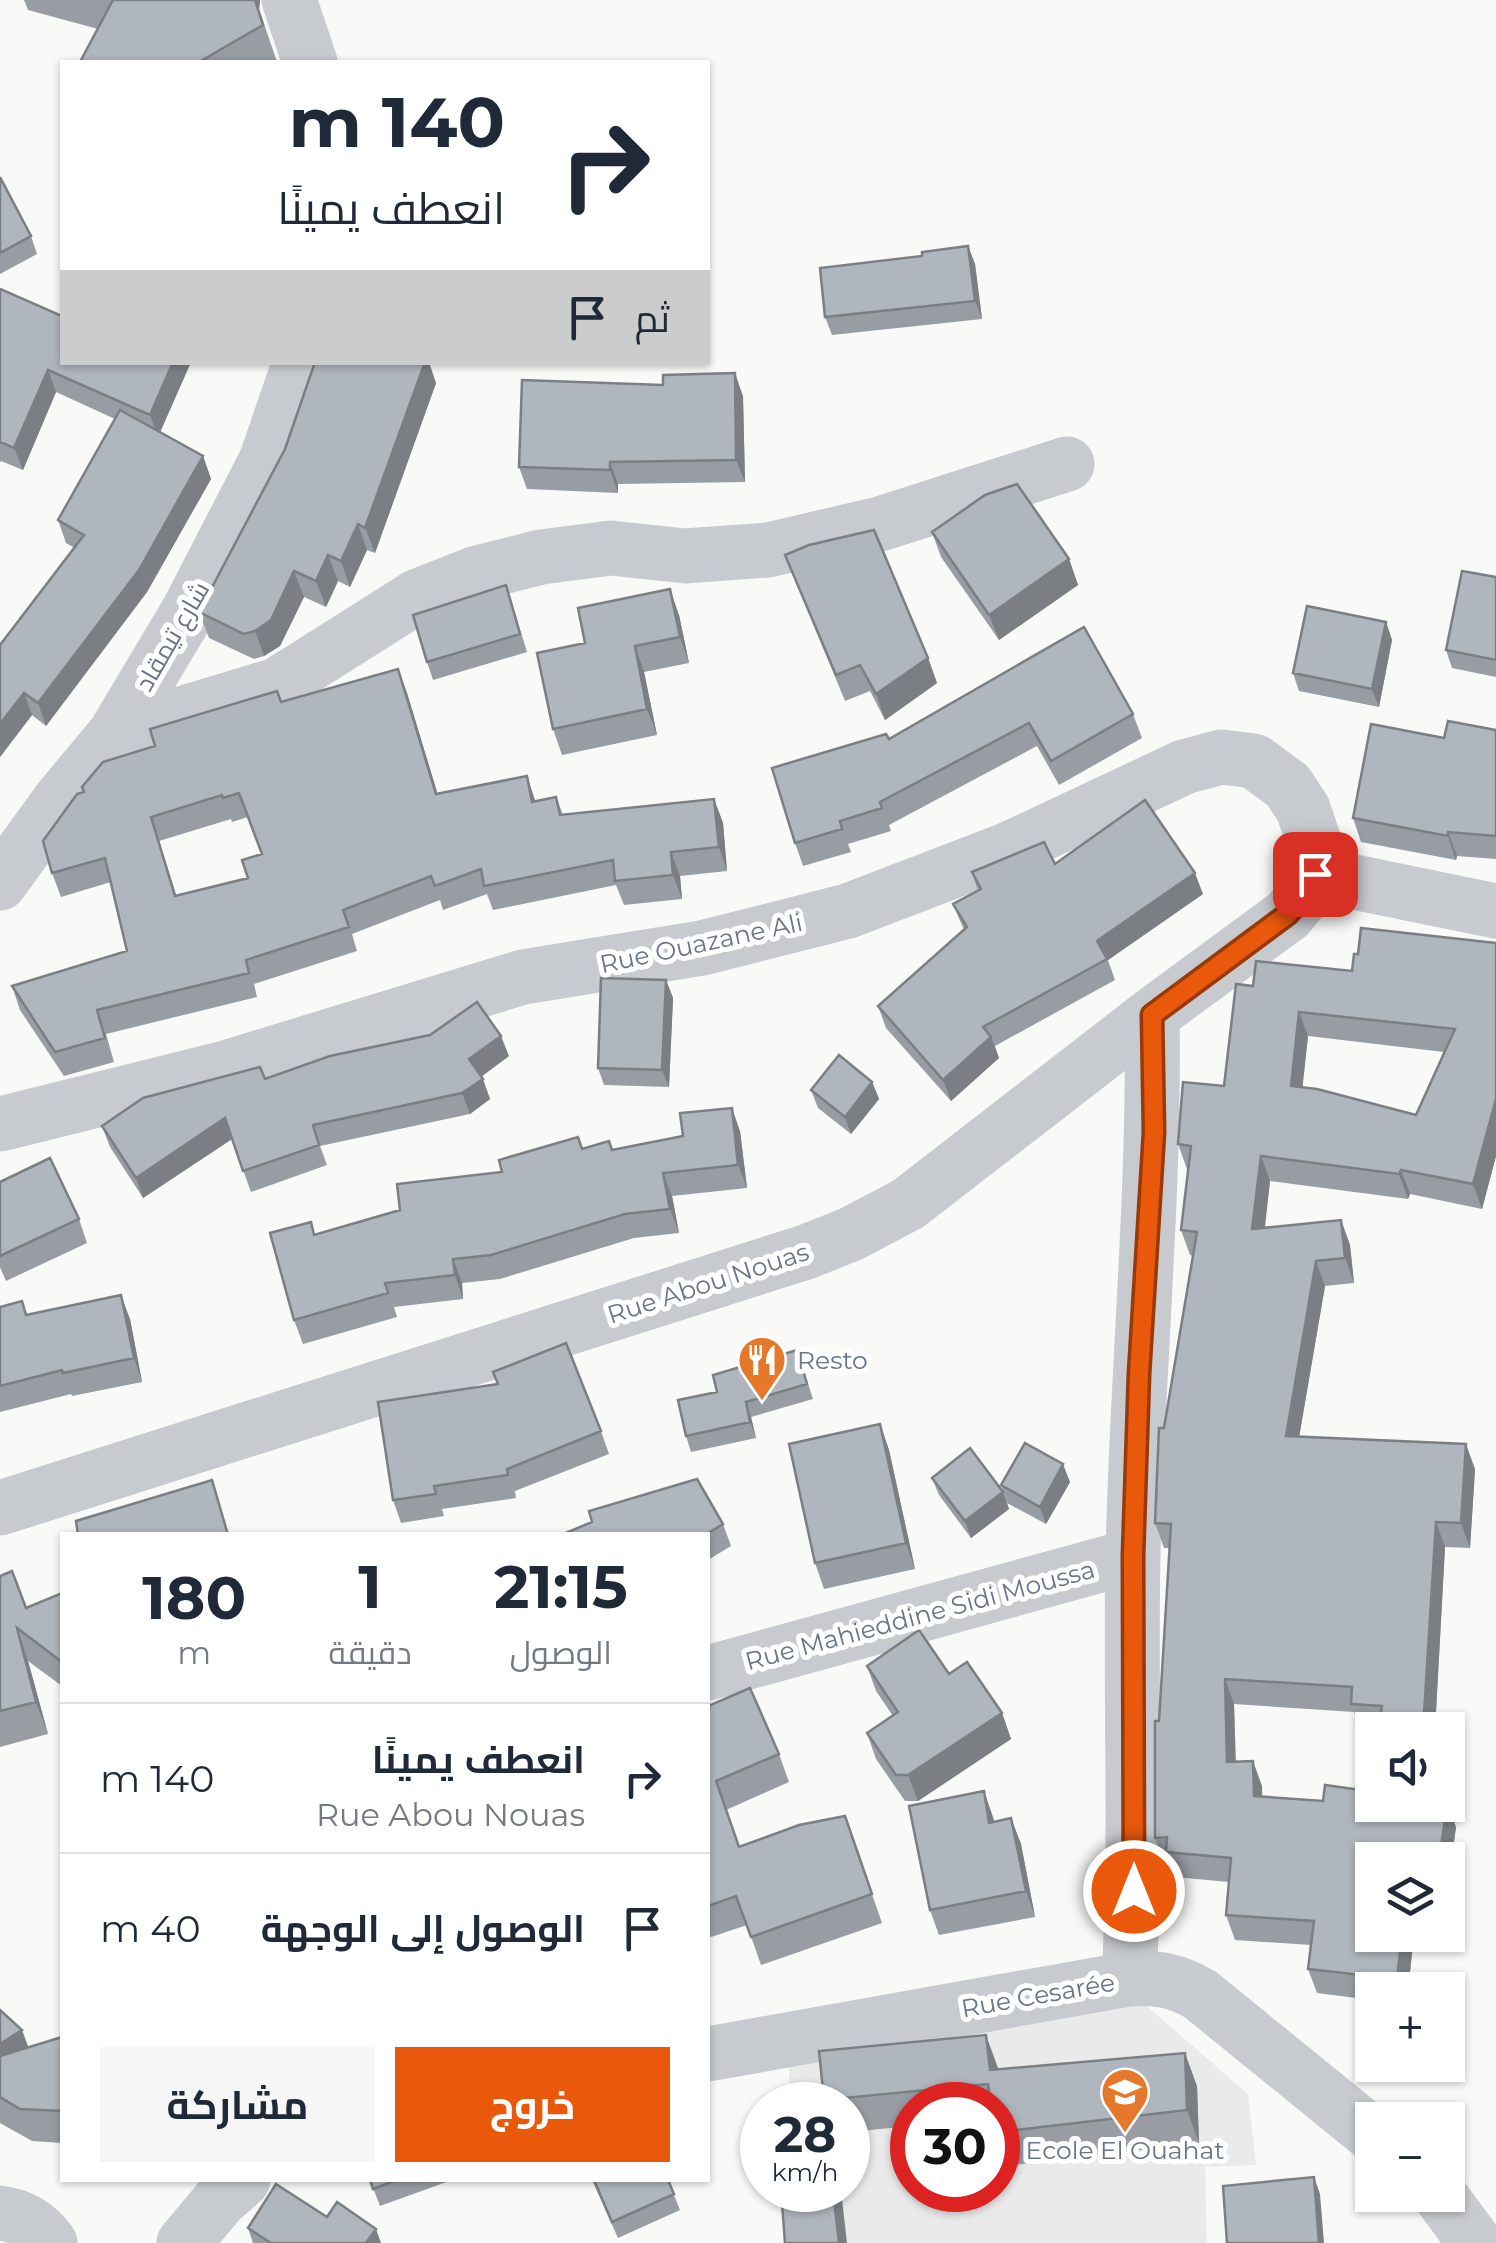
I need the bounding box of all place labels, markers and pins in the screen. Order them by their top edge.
pin [1273,832,1358,917]
restaurant icon: Resto [736,1334,788,1402]
place label: Resto [797,1345,868,1375]
school or university icon: Ecole El Ouahat [1099,2066,1151,2134]
place label: Ecole El Ouahat [1026,2135,1224,2165]

